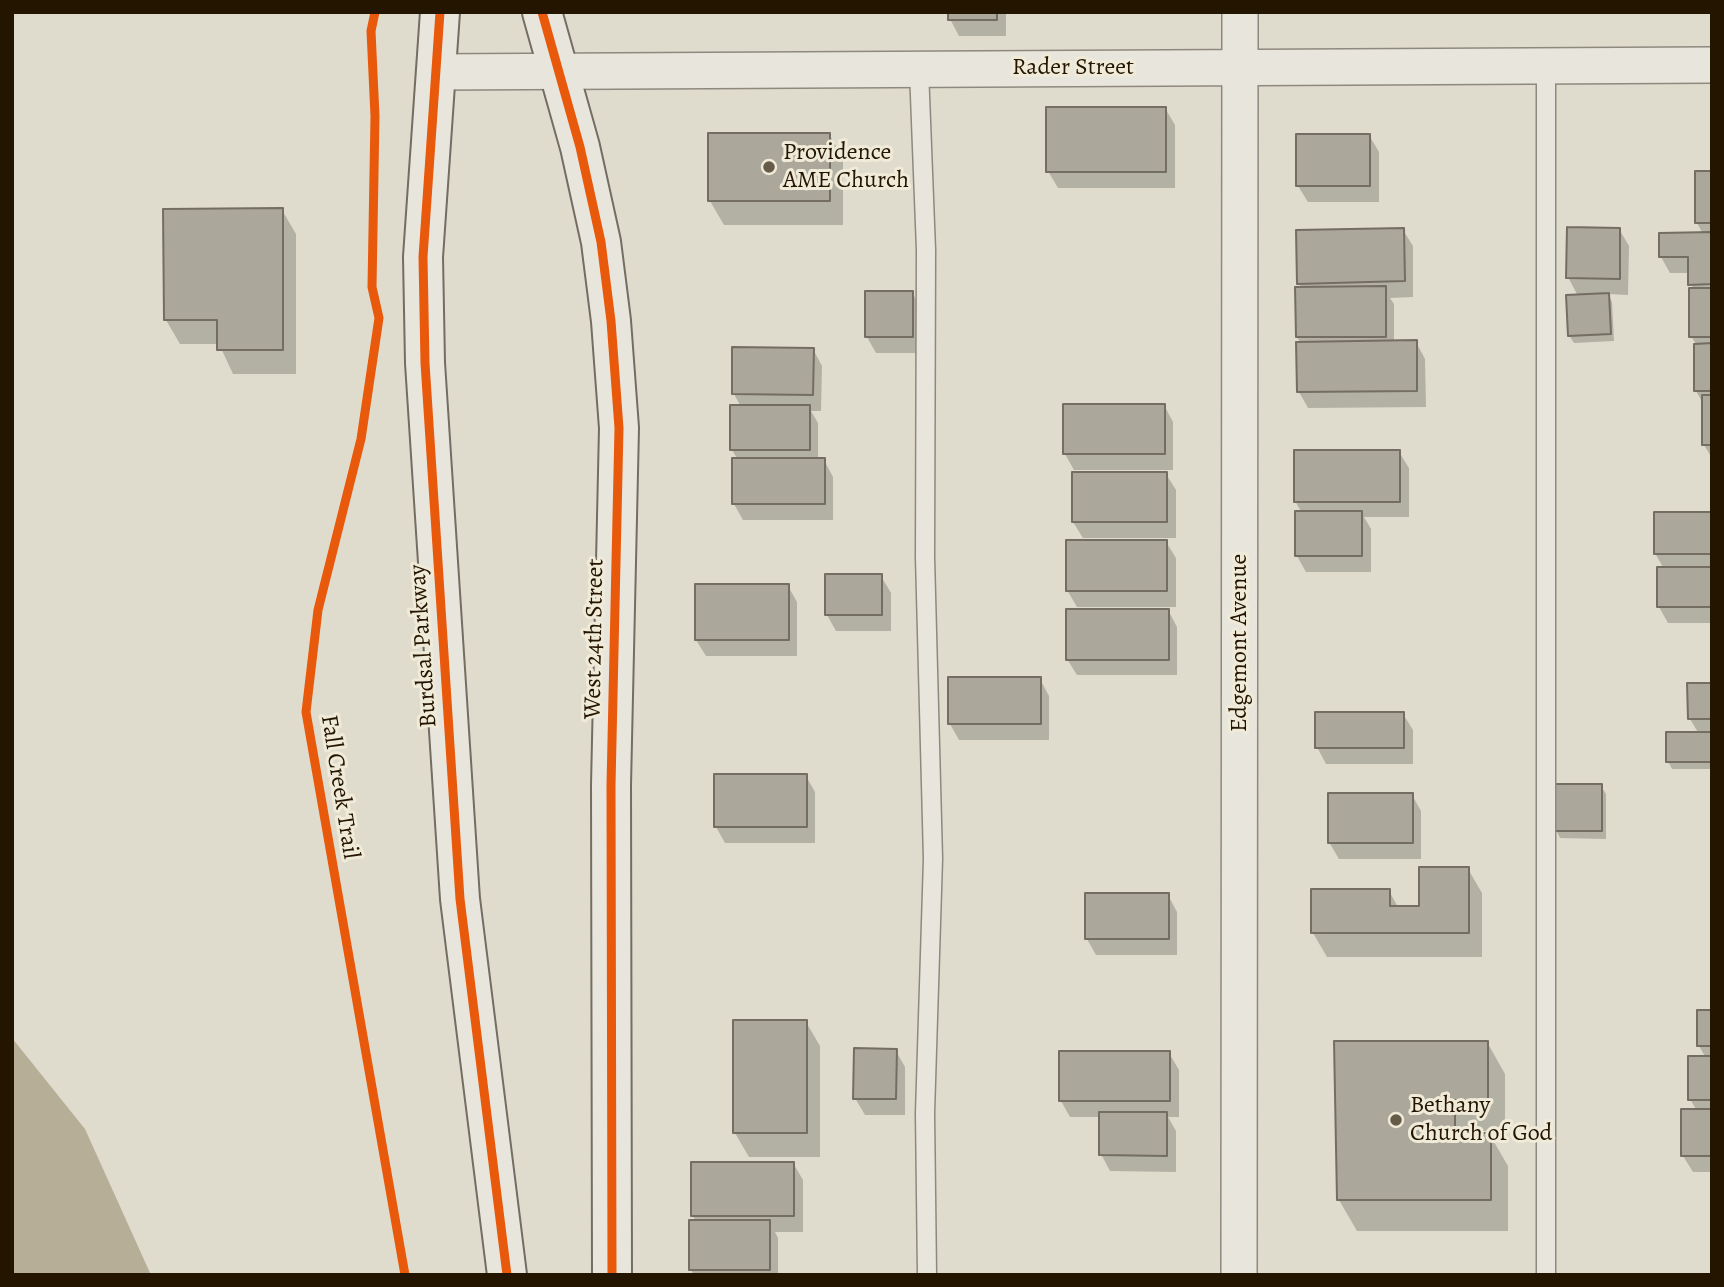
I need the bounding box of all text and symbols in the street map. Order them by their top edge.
street label: Rader Street [1012,54,1134,82]
place label: Providence AME Church [783,139,909,195]
marker: Providence AME Church [761,159,777,175]
street label: Edgemont Avenue [1226,554,1254,732]
street label: West 24th Street [579,559,611,719]
street label: Burdsal Parkway [404,563,444,729]
street label: Fall Creek Trail [313,713,365,861]
place label: Bethany Church of God [1410,1092,1553,1148]
marker: Bethany Church of God [1388,1112,1404,1128]

